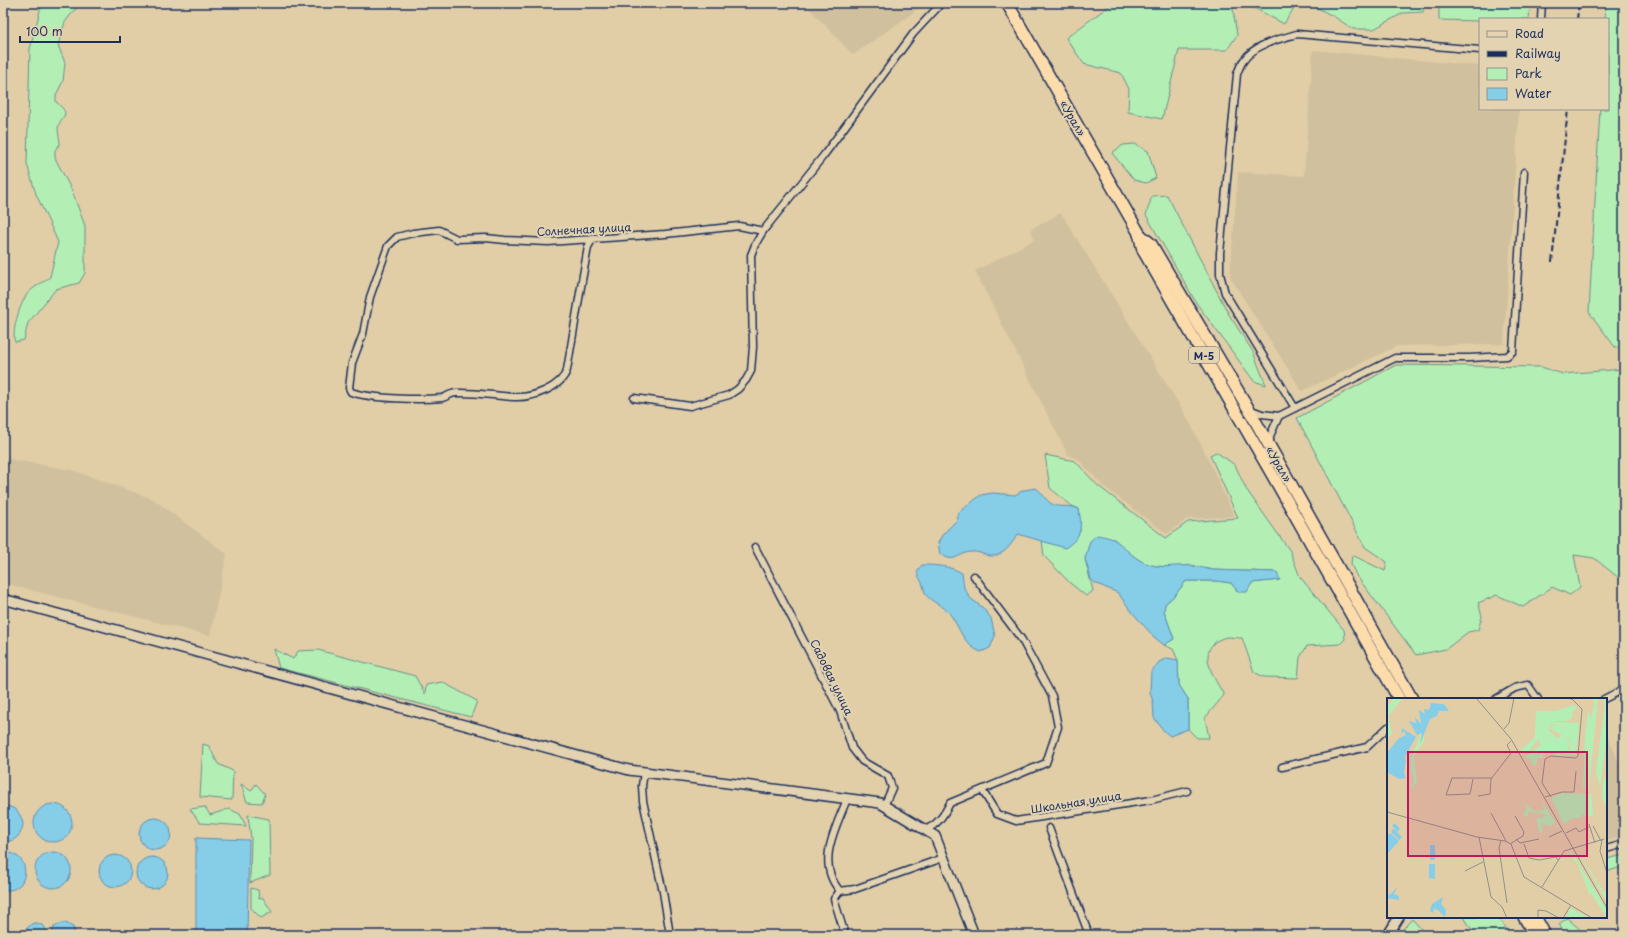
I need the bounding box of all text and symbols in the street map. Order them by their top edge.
scale bar [20,18,120,44]
legend [1479,18,1609,110]
text: 100 m [26,22,63,40]
text: Road [1515,24,1544,42]
text: Railway [1515,44,1561,62]
text: Park [1515,64,1542,82]
text: Water [1515,84,1552,102]
street label: «Урал» [1056,97,1090,139]
street label: Солнечная улица [536,218,632,240]
road number: М-5 [1189,347,1219,363]
street label: «Урал» [1262,443,1296,485]
street label: Садовая улица [806,636,858,718]
inset map [1387,698,1607,918]
street label: Школьная улица [1030,786,1123,818]

